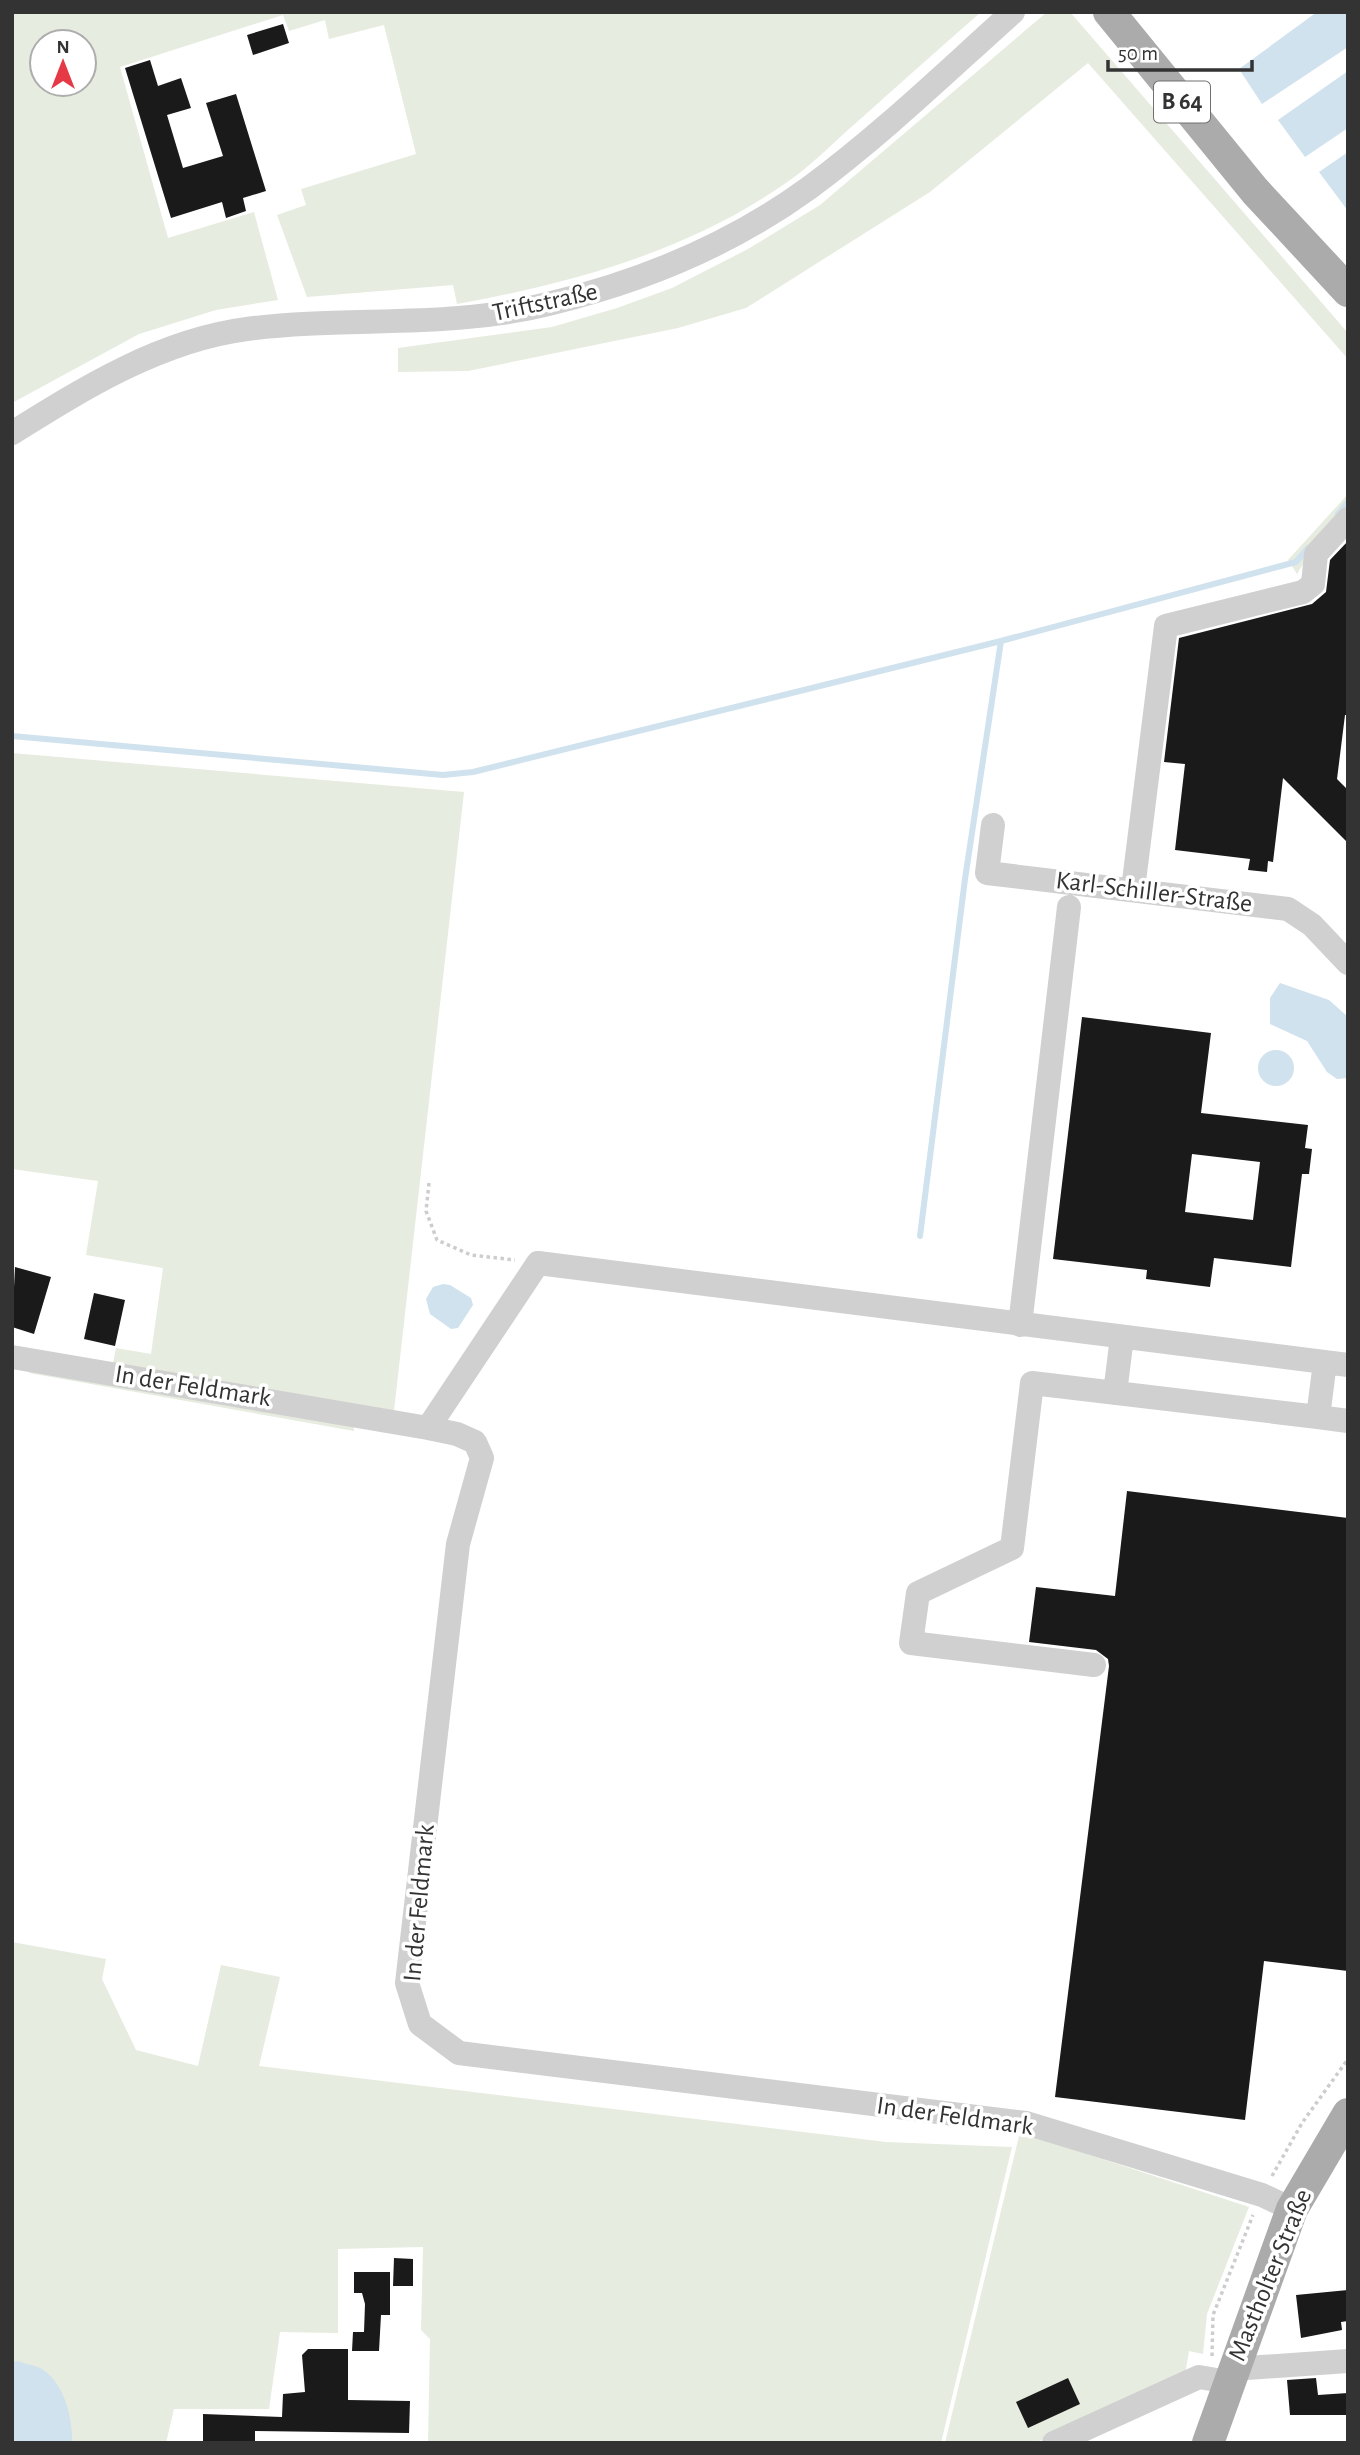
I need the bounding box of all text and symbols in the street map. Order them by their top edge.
north arrow [28,28,98,98]
scale bar [1108,28,1252,72]
text: N [56,38,70,57]
text: 50 m [1118,43,1158,64]
road number: B 64 [1154,82,1210,122]
street label: Triftstraße [490,278,600,326]
street label: Karl-Schiller-Straße [1054,867,1254,917]
street label: In der Feldmark [113,1361,273,1411]
street label: In der Feldmark [399,1823,439,1983]
street label: In der Feldmark [875,2092,1035,2140]
street label: Mastholter Straße [1224,2185,1316,2365]

